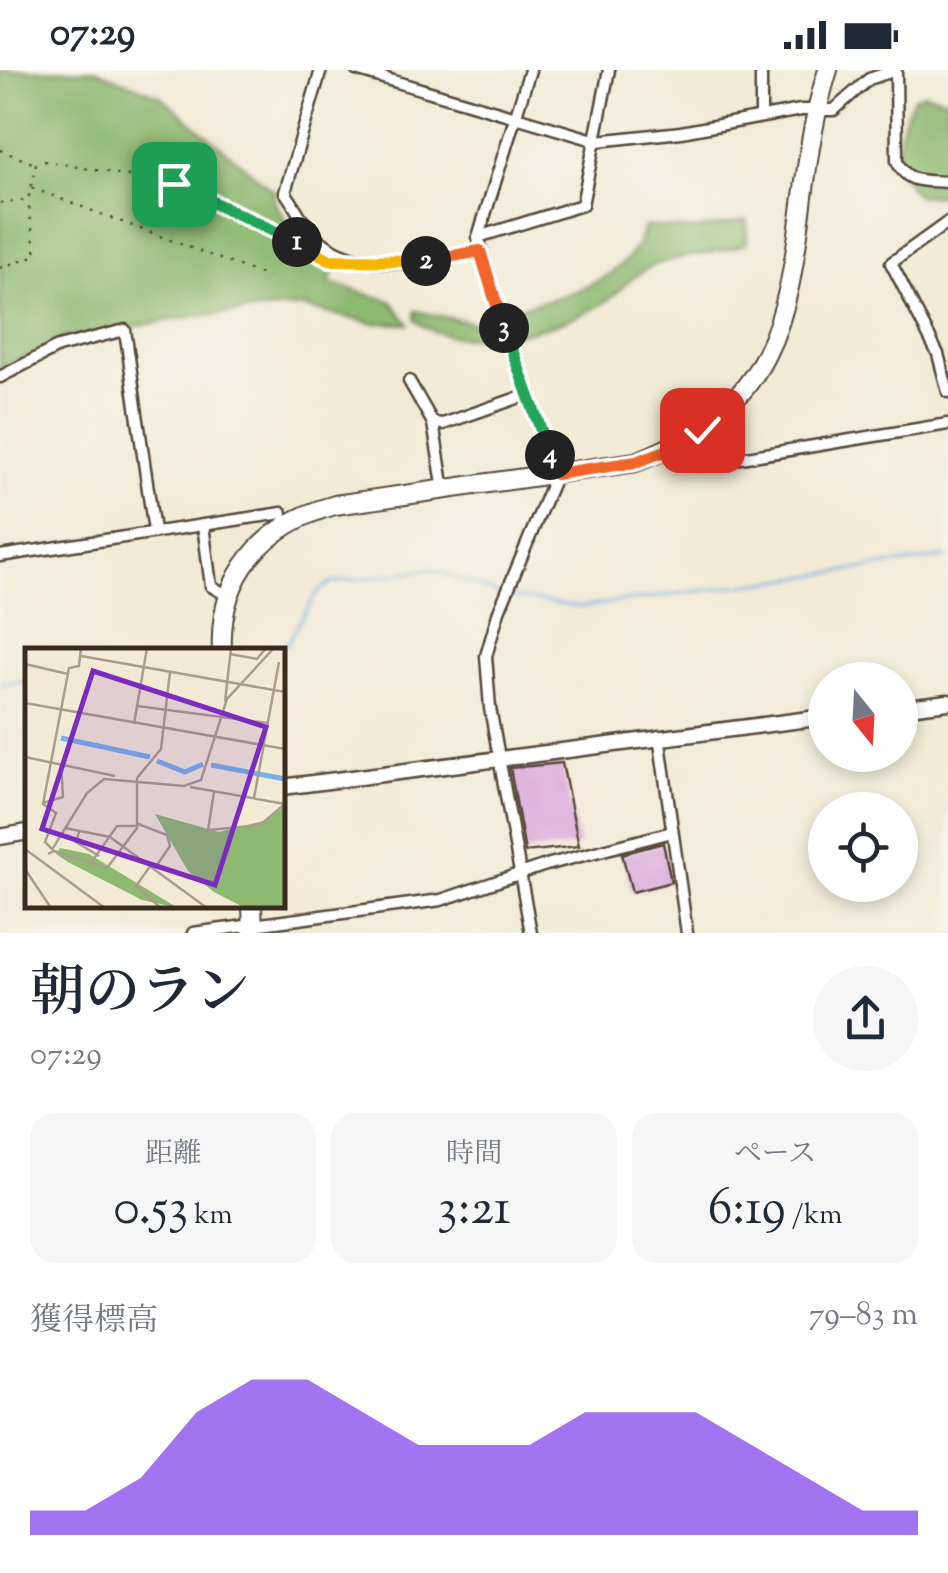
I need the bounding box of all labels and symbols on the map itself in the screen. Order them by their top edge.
pin [132,142,217,227]
pin: 1 [272,217,322,267]
pin: 2 [401,236,451,286]
pin: 3 [479,303,529,353]
pin [660,388,745,473]
pin: 4 [525,430,575,480]
inset map [25,648,285,908]
north arrow [808,662,918,772]

